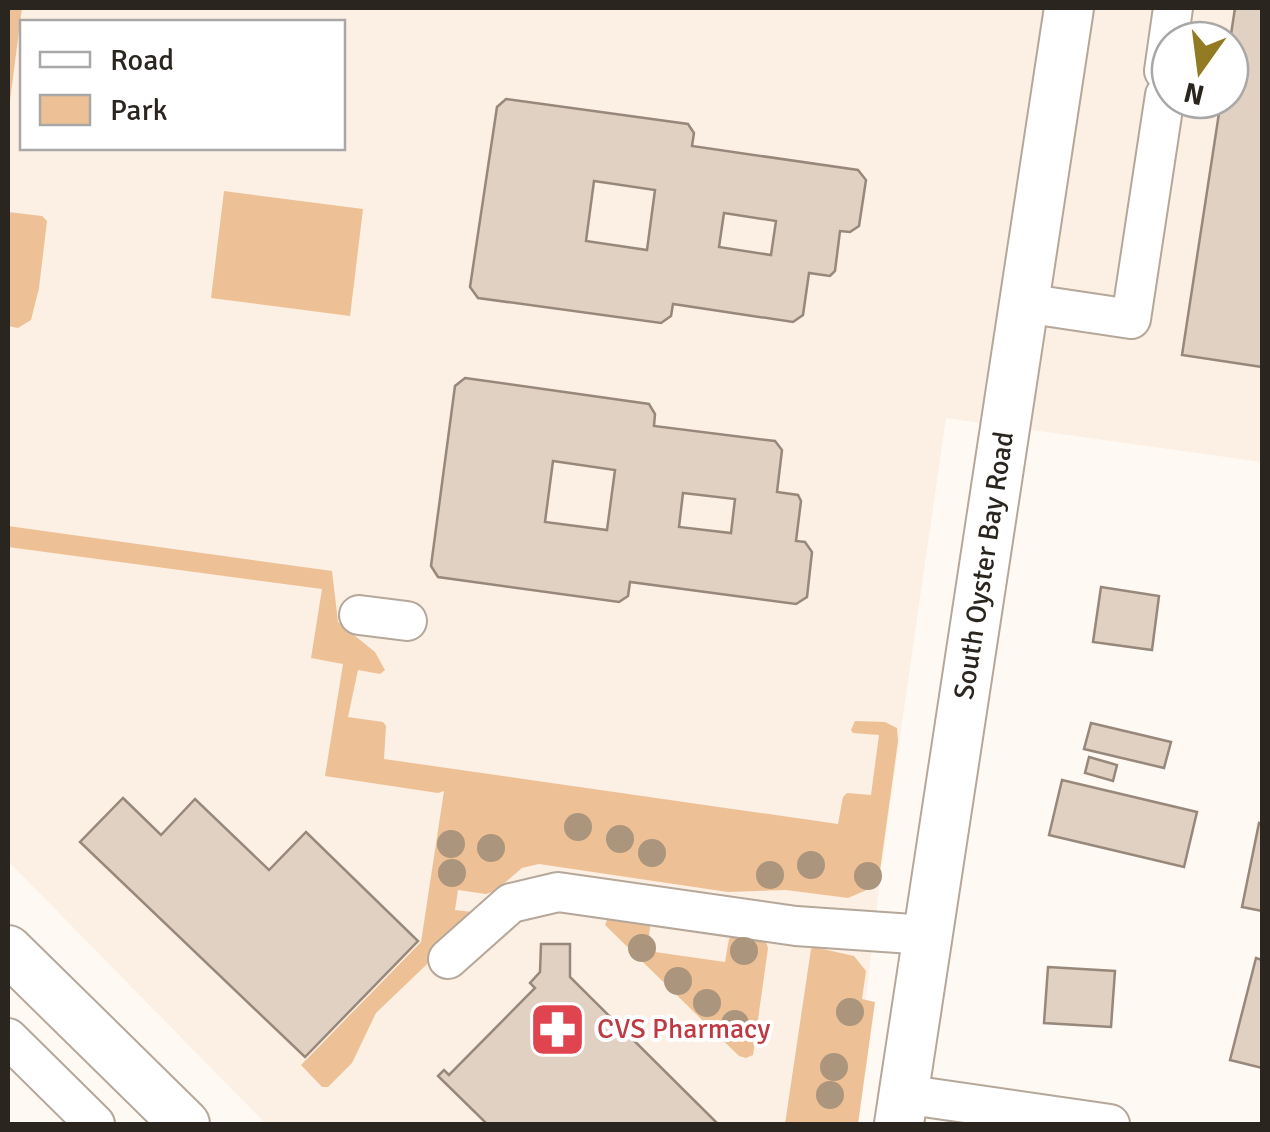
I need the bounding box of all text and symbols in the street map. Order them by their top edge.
legend [20,20,345,150]
north arrow [1150,20,1250,120]
text: Road [110,42,174,79]
text: N [1181,74,1208,112]
text: Park [110,92,168,129]
street label: South Oyster Bay Road [947,429,1021,702]
pharmacy icon: CVS Pharmacy [528,999,588,1059]
place label: CVS Pharmacy [597,1012,770,1046]

